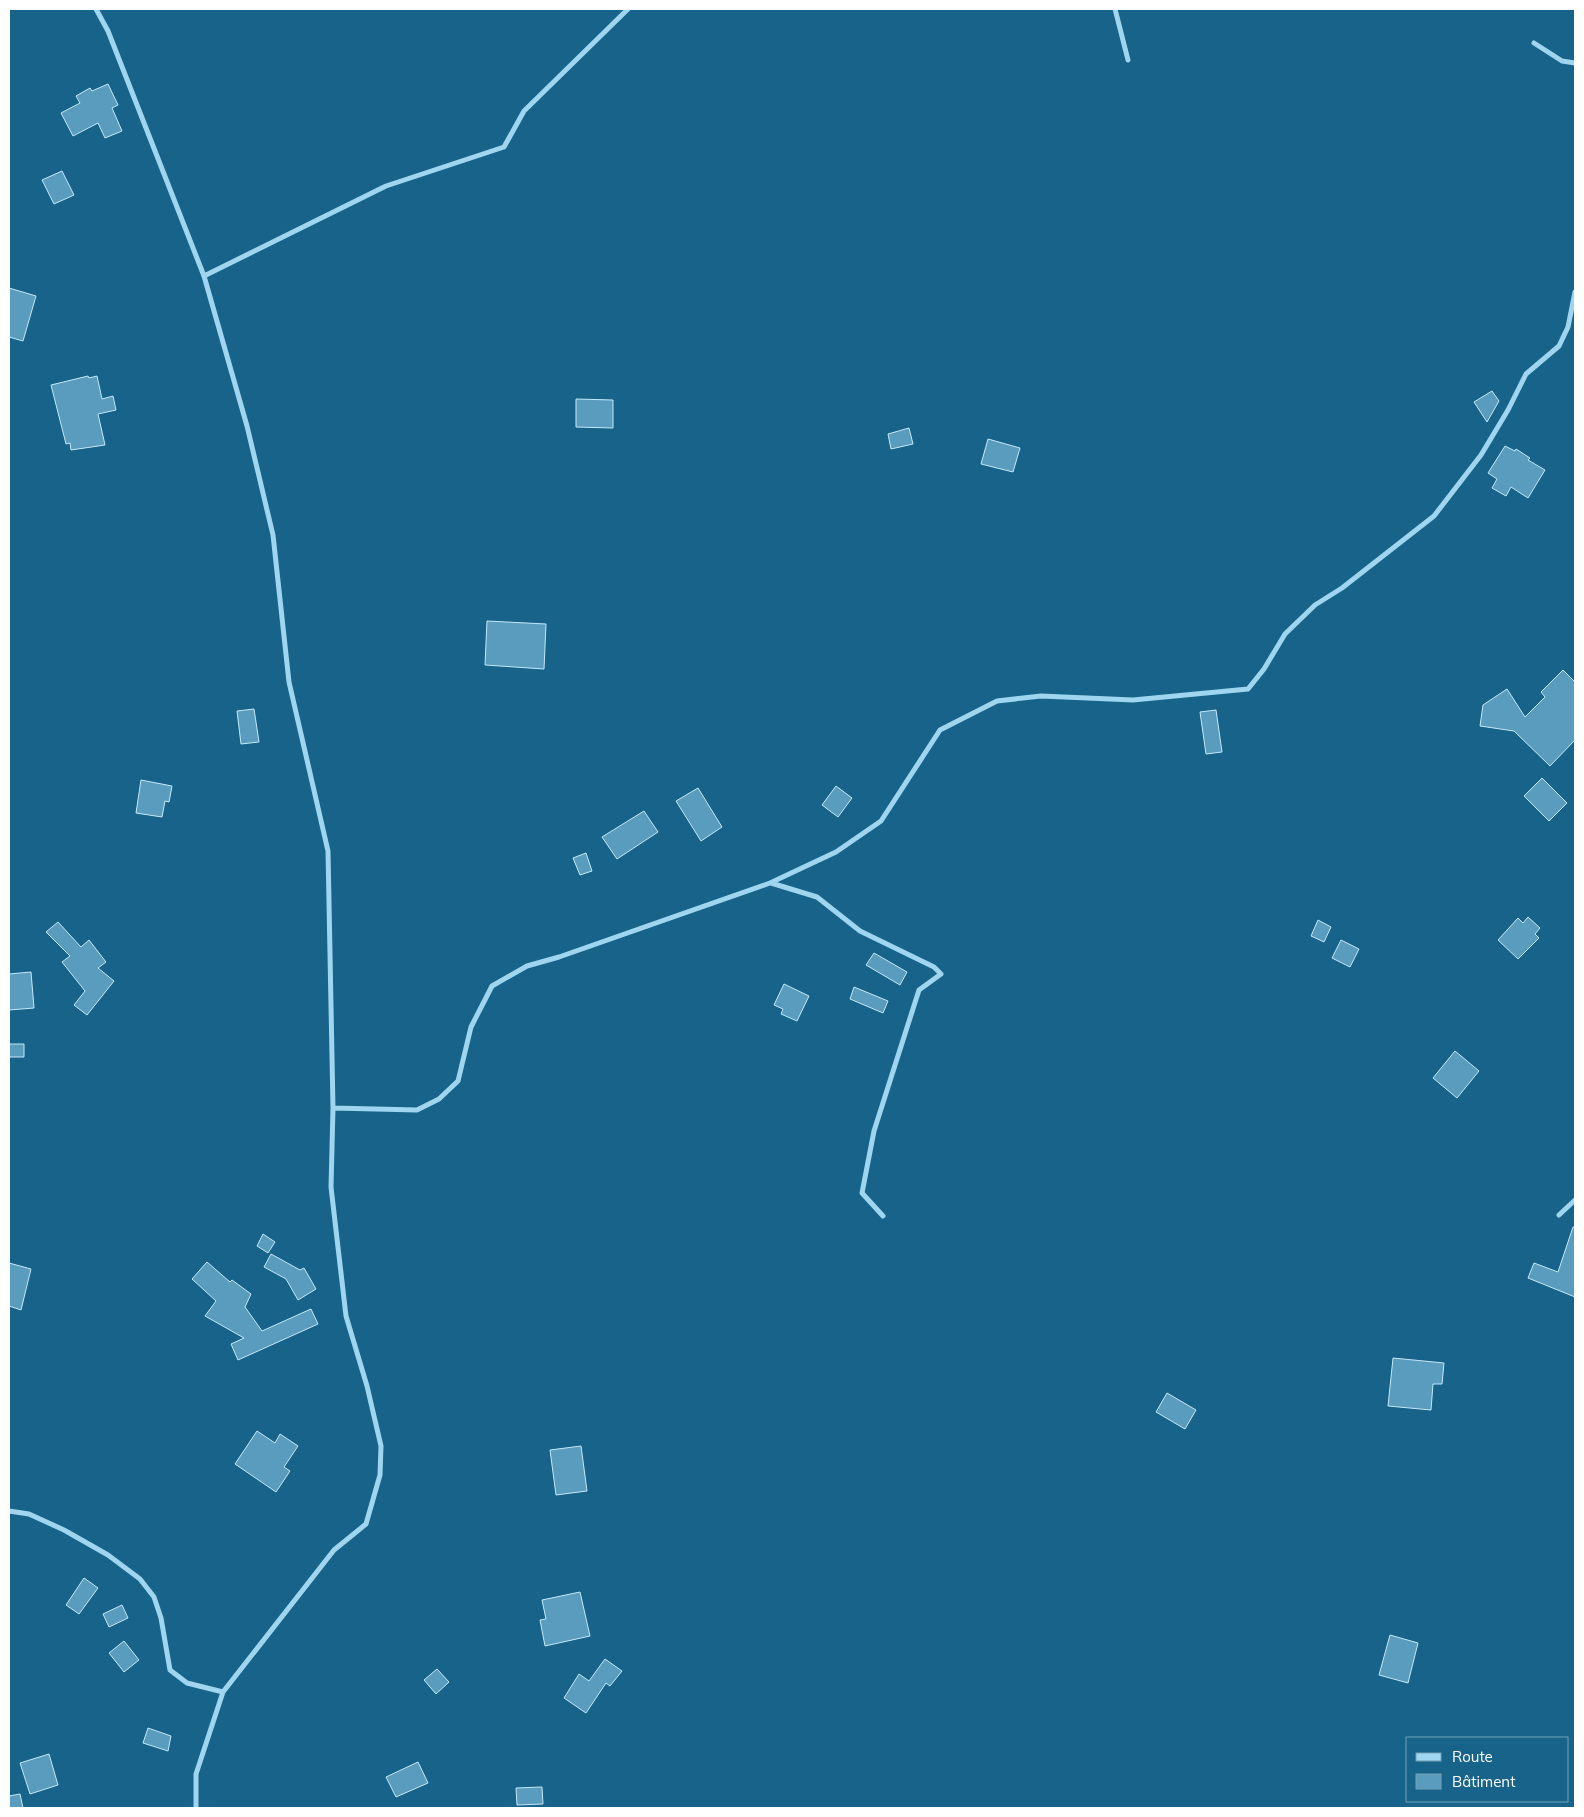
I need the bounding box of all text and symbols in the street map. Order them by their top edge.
legend [1406,1737,1569,1802]
text: Route [1452,1747,1493,1766]
text: Bâtiment [1452,1772,1515,1791]

